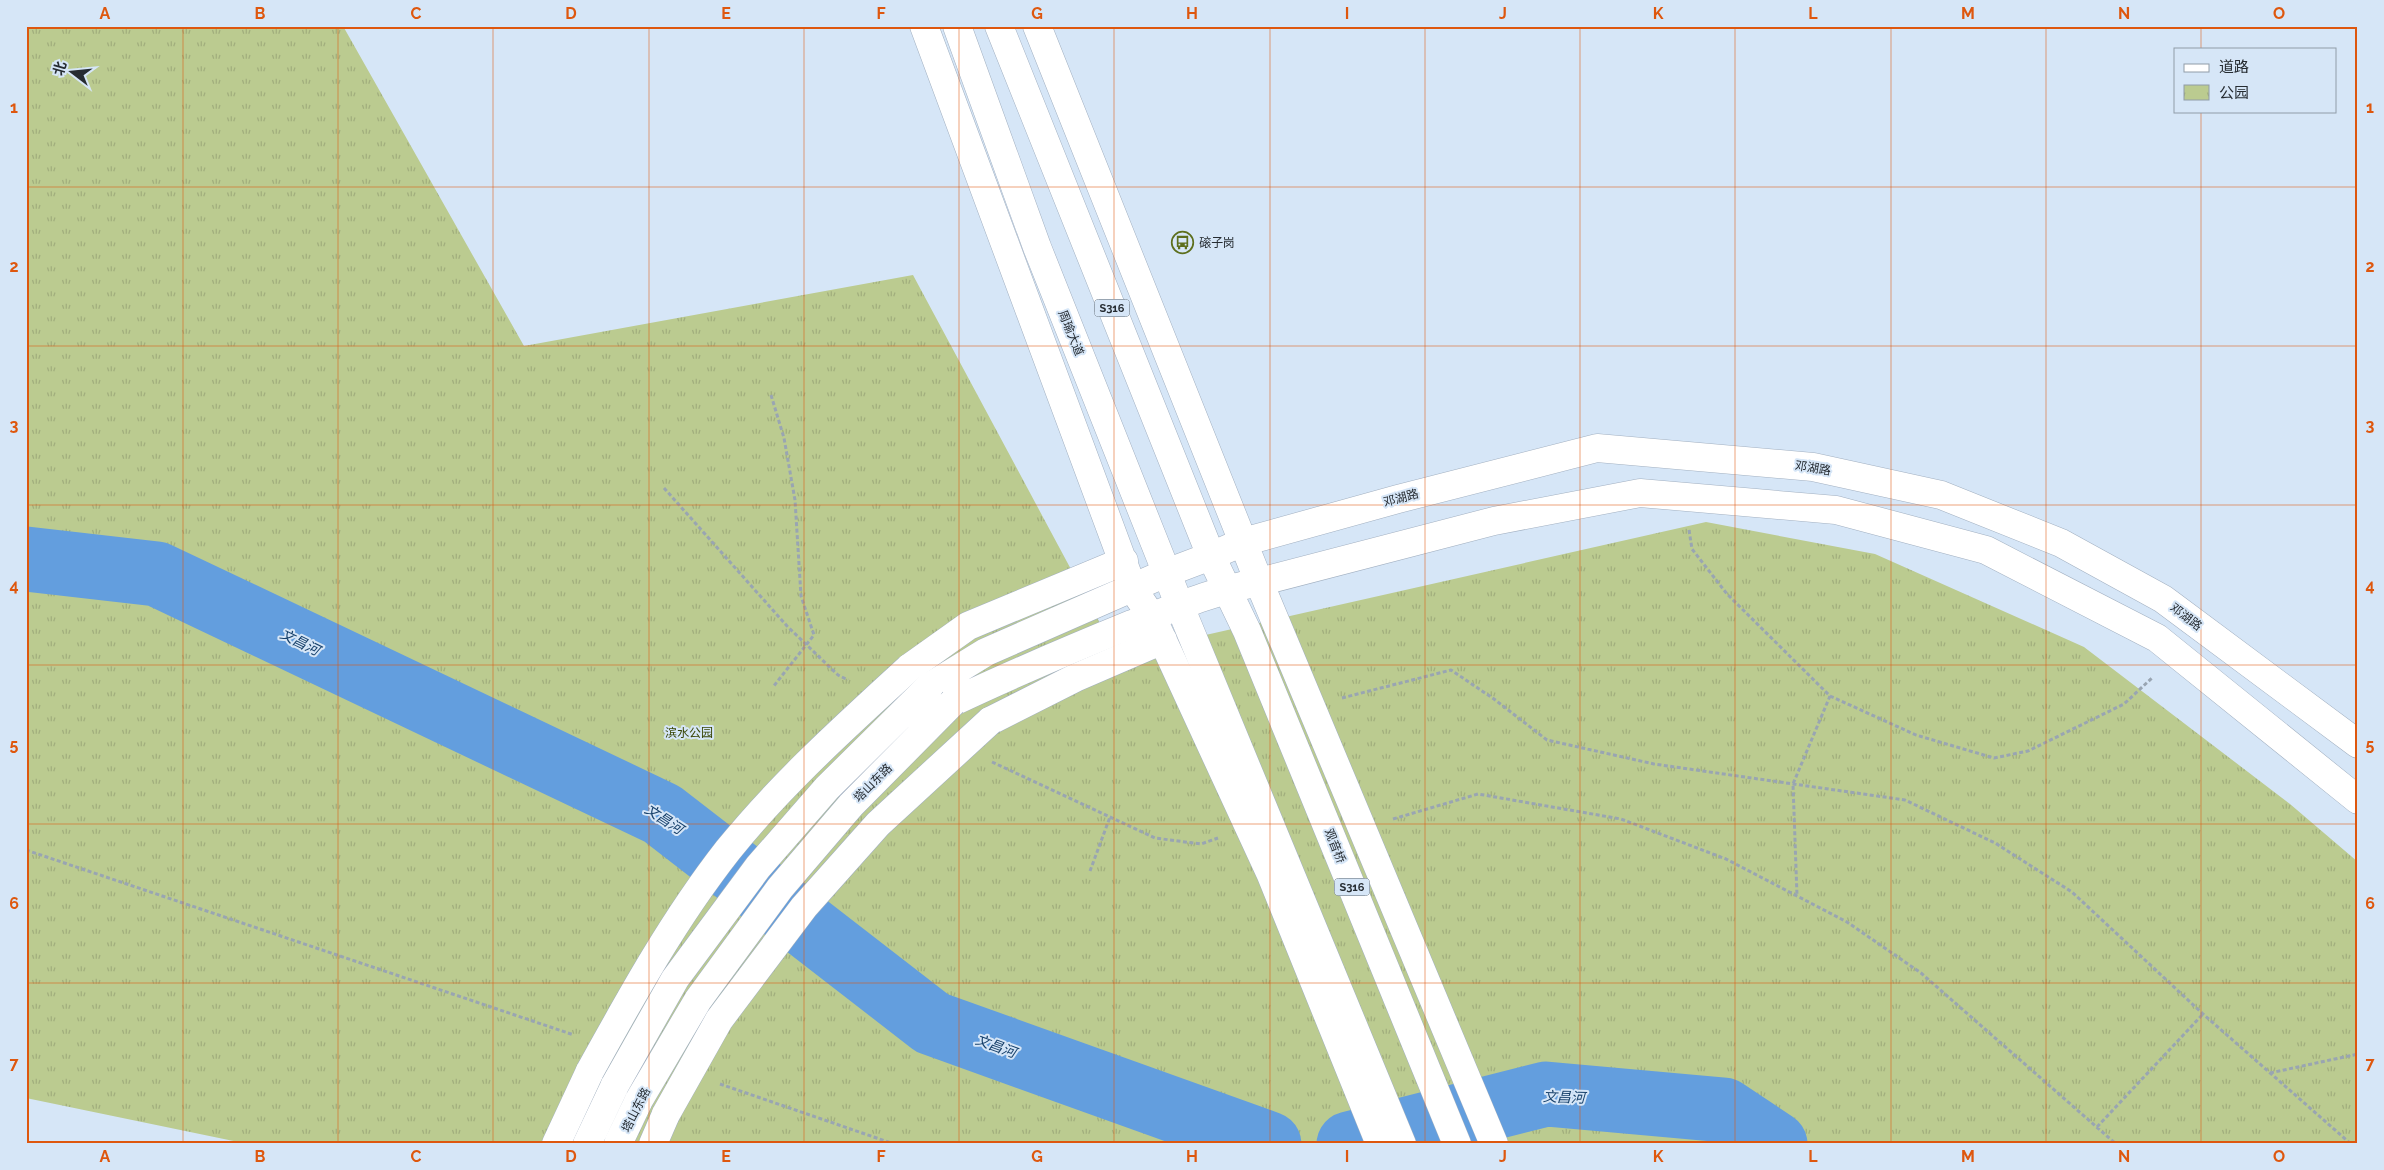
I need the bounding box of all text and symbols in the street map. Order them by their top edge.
text: A [100,4,111,23]
text: B [255,4,266,23]
text: C [411,4,422,23]
text: D [565,4,577,23]
text: E [721,4,731,23]
text: F [876,4,886,23]
text: G [1031,4,1043,23]
text: H [1186,4,1198,23]
text: I [1345,4,1349,23]
text: J [1499,4,1507,23]
text: K [1653,4,1664,23]
text: L [1808,4,1818,23]
text: M [1961,4,1975,23]
text: N [2118,4,2130,23]
text: O [2273,4,2285,23]
north arrow [48,48,98,98]
legend [2174,48,2336,112]
text: 道路 [2219,58,2249,76]
text: 北 [50,59,69,77]
text: 公园 [2219,84,2249,102]
text: 1 [10,98,18,117]
text: 1 [2366,98,2374,117]
bus stop icon: 磙子岗 [1171,231,1195,255]
place label: 磙子岗 [1199,236,1235,250]
text: 2 [9,257,19,276]
text: 2 [2365,257,2375,276]
road number: S316 [1094,300,1130,316]
street label: 周瑜大道 [1056,308,1086,358]
text: 3 [10,416,19,435]
text: 3 [2366,416,2375,435]
street label: 邓湖路 [1794,458,1832,478]
street label: 邓湖路 [1382,487,1420,509]
text: 4 [9,576,19,595]
text: 4 [2365,576,2375,595]
street label: 邓湖路 [2167,601,2205,633]
water label: 文昌河 [278,626,325,660]
park label: 滨水公园 [665,726,713,740]
text: 5 [10,735,19,754]
text: 5 [2366,735,2375,754]
street label: 塔山东路 [851,761,895,805]
water label: 文昌河 [642,801,688,839]
street label: 观音桥 [1322,827,1348,865]
road number: S316 [1334,879,1370,896]
text: 6 [9,894,19,913]
text: 6 [2365,894,2375,913]
water label: 文昌河 [974,1031,1021,1062]
text: 7 [10,1054,19,1073]
text: 7 [2366,1054,2375,1073]
street label: 塔山东路 [619,1085,653,1135]
water label: 文昌河 [1543,1088,1588,1106]
text: A [100,1147,111,1166]
text: B [255,1147,266,1166]
text: C [411,1147,422,1166]
text: D [565,1147,577,1166]
text: E [721,1147,731,1166]
text: F [876,1147,886,1166]
text: G [1031,1147,1043,1166]
text: H [1186,1147,1198,1166]
text: I [1345,1147,1349,1166]
text: J [1499,1147,1507,1166]
text: K [1653,1147,1664,1166]
text: L [1808,1147,1818,1166]
text: M [1961,1147,1975,1166]
text: N [2118,1147,2130,1166]
text: O [2273,1147,2285,1166]

